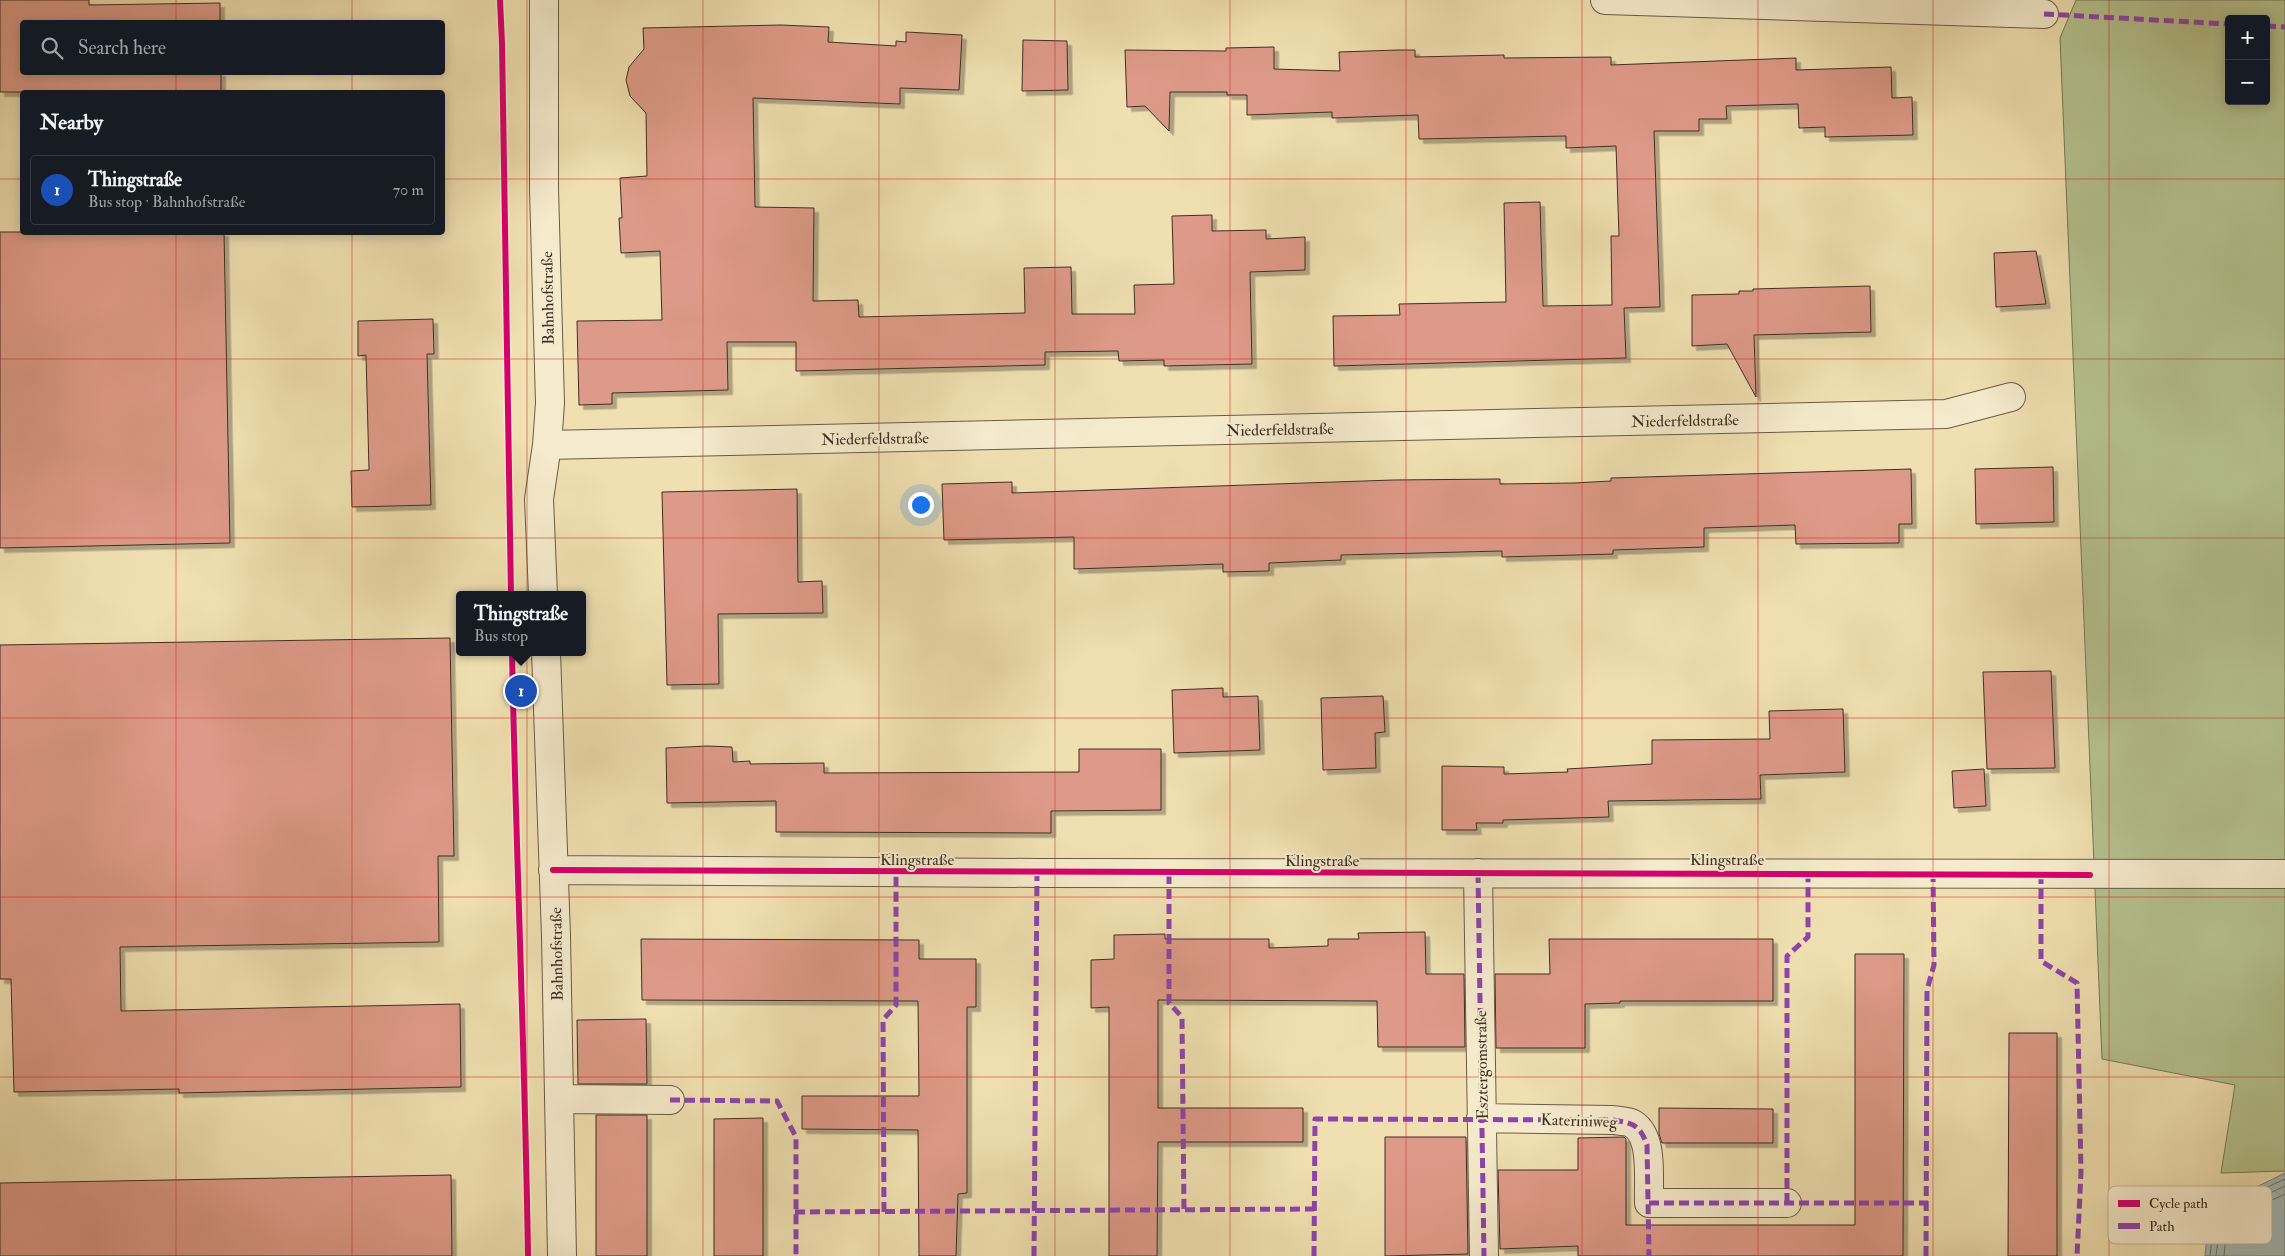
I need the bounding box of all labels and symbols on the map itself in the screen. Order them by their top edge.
street label: Bahnhofstraße [537,251,559,345]
street label: Niederfeldstraße [1631,410,1739,432]
street label: Niederfeldstraße [1226,419,1334,441]
street label: Niederfeldstraße [821,428,929,450]
your location [908,492,934,518]
pin: 1 [505,672,537,710]
street label: Klingstraße [880,850,954,870]
street label: Klingstraße [1690,850,1764,870]
street label: Klingstraße [1285,851,1359,871]
street label: Bahnhofstraße [546,907,568,1001]
street label: Esztergomstraße [1471,1010,1493,1120]
street label: Kateriniweg [1540,1110,1619,1132]
legend [2108,1186,2272,1244]
text: Cycle path [2149,1195,2209,1213]
text: Path [2149,1218,2175,1235]

